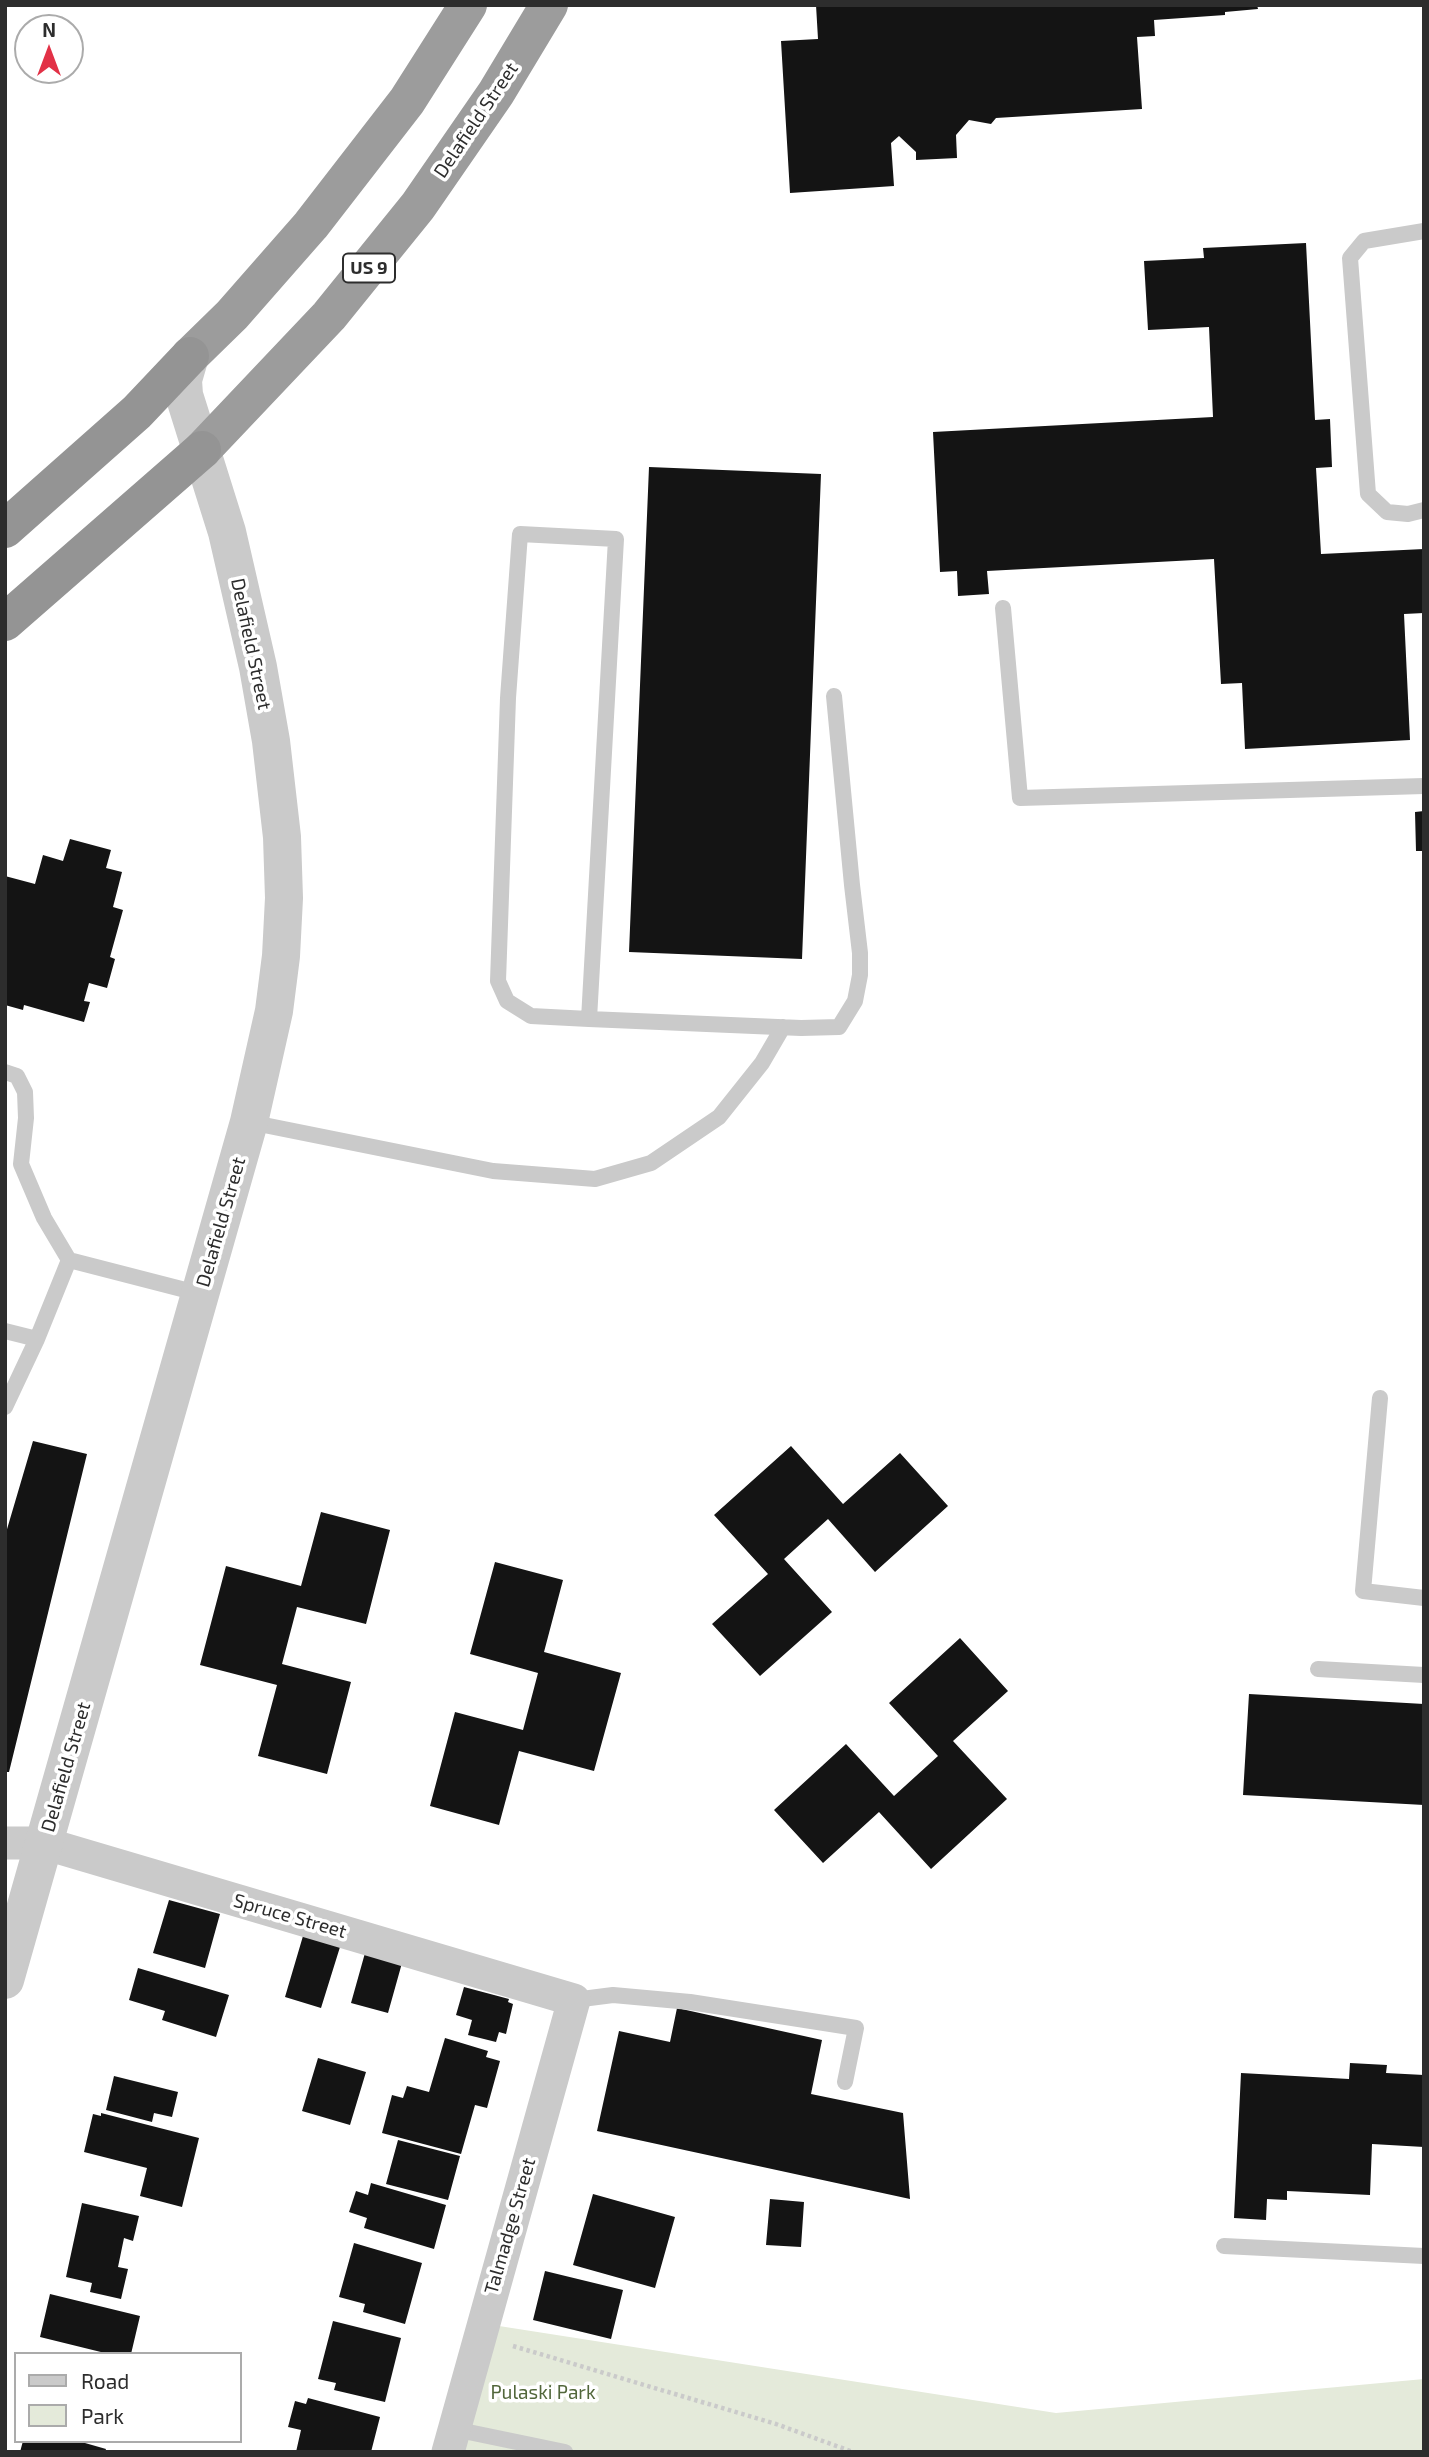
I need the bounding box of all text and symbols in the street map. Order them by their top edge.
north arrow [14,14,84,84]
text: N [42,18,56,41]
street label: Delafield Street [429,58,523,182]
road number: US 9 [343,254,395,282]
street label: Delafield Street [226,576,276,712]
street label: Delafield Street [192,1154,250,1290]
street label: Delafield Street [37,1699,95,1835]
street label: Spruce Street [231,1889,349,1943]
street label: Talmadge Street [480,2155,540,2297]
legend [14,2352,242,2443]
text: Road [81,2368,129,2393]
park label: Pulaski Park [490,2382,596,2404]
text: Park [81,2403,124,2428]

